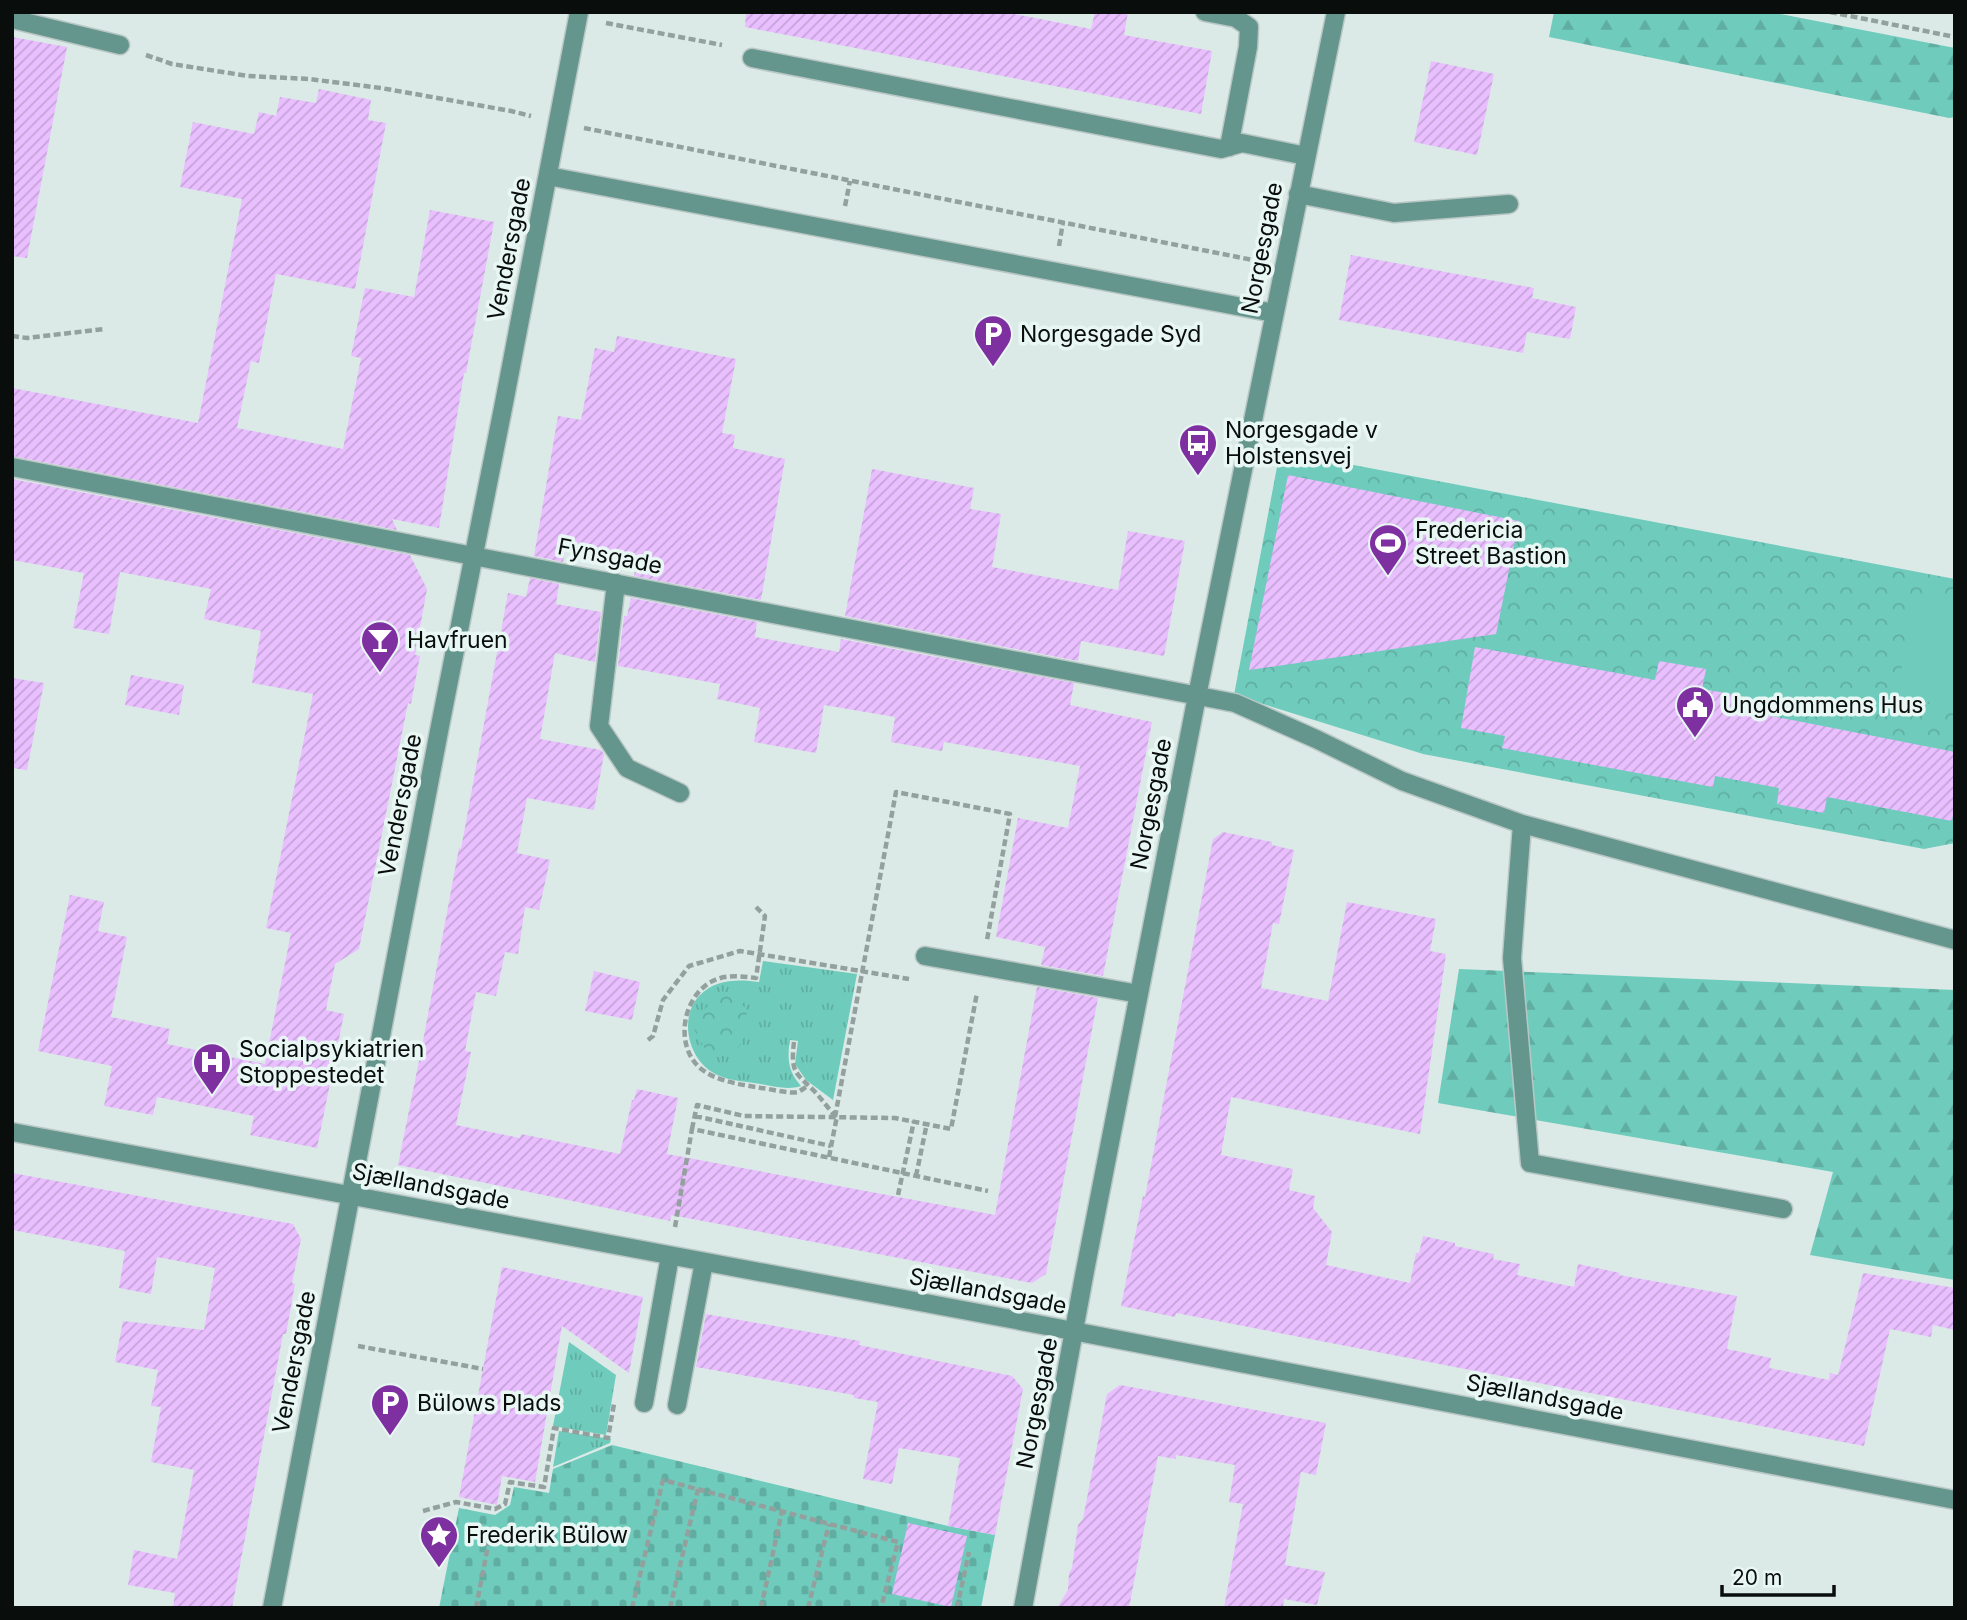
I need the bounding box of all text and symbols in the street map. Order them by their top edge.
street label: Vendersgade [481,175,537,323]
street label: Norgesgade [1236,180,1288,316]
parking icon: Norgesgade Syd [972,313,1014,368]
place label: Norgesgade Syd [1020,320,1201,348]
place label: Norgesgade v Holstensvej [1225,416,1378,470]
bus stop icon: Norgesgade v Holstensvej [1177,422,1219,477]
place label: Fredericia Street Bastion [1415,516,1567,570]
sports icon: Fredericia Street Bastion [1367,522,1409,577]
street label: Fynsgade [555,532,665,580]
bar icon: Havfruen [359,619,401,674]
place label: Havfruen [407,626,508,654]
public building icon: Ungdommens Hus [1674,684,1716,739]
place label: Ungdommens Hus [1722,691,1923,719]
street label: Vendersgade [372,731,428,879]
street label: Norgesgade [1125,736,1177,872]
place label: Socialpsykiatrien Stoppestedet [239,1035,424,1089]
hospital icon: Socialpsykiatrien Stoppestedet [191,1041,233,1096]
street label: Sjællandsgade [350,1157,512,1215]
street label: Sjællandsgade [907,1262,1069,1320]
street label: Vendersgade [266,1288,322,1436]
street label: Norgesgade [1011,1335,1063,1471]
street label: Sjællandsgade [1464,1368,1626,1426]
parking icon: Bülows Plads [369,1382,411,1437]
place label: Bülows Plads [417,1389,561,1417]
place icon: Frederik Bülow [418,1514,460,1569]
place label: Frederik Bülow [466,1521,628,1549]
scale bar [1722,1554,1834,1598]
text: 20 m [1732,1565,1782,1590]

